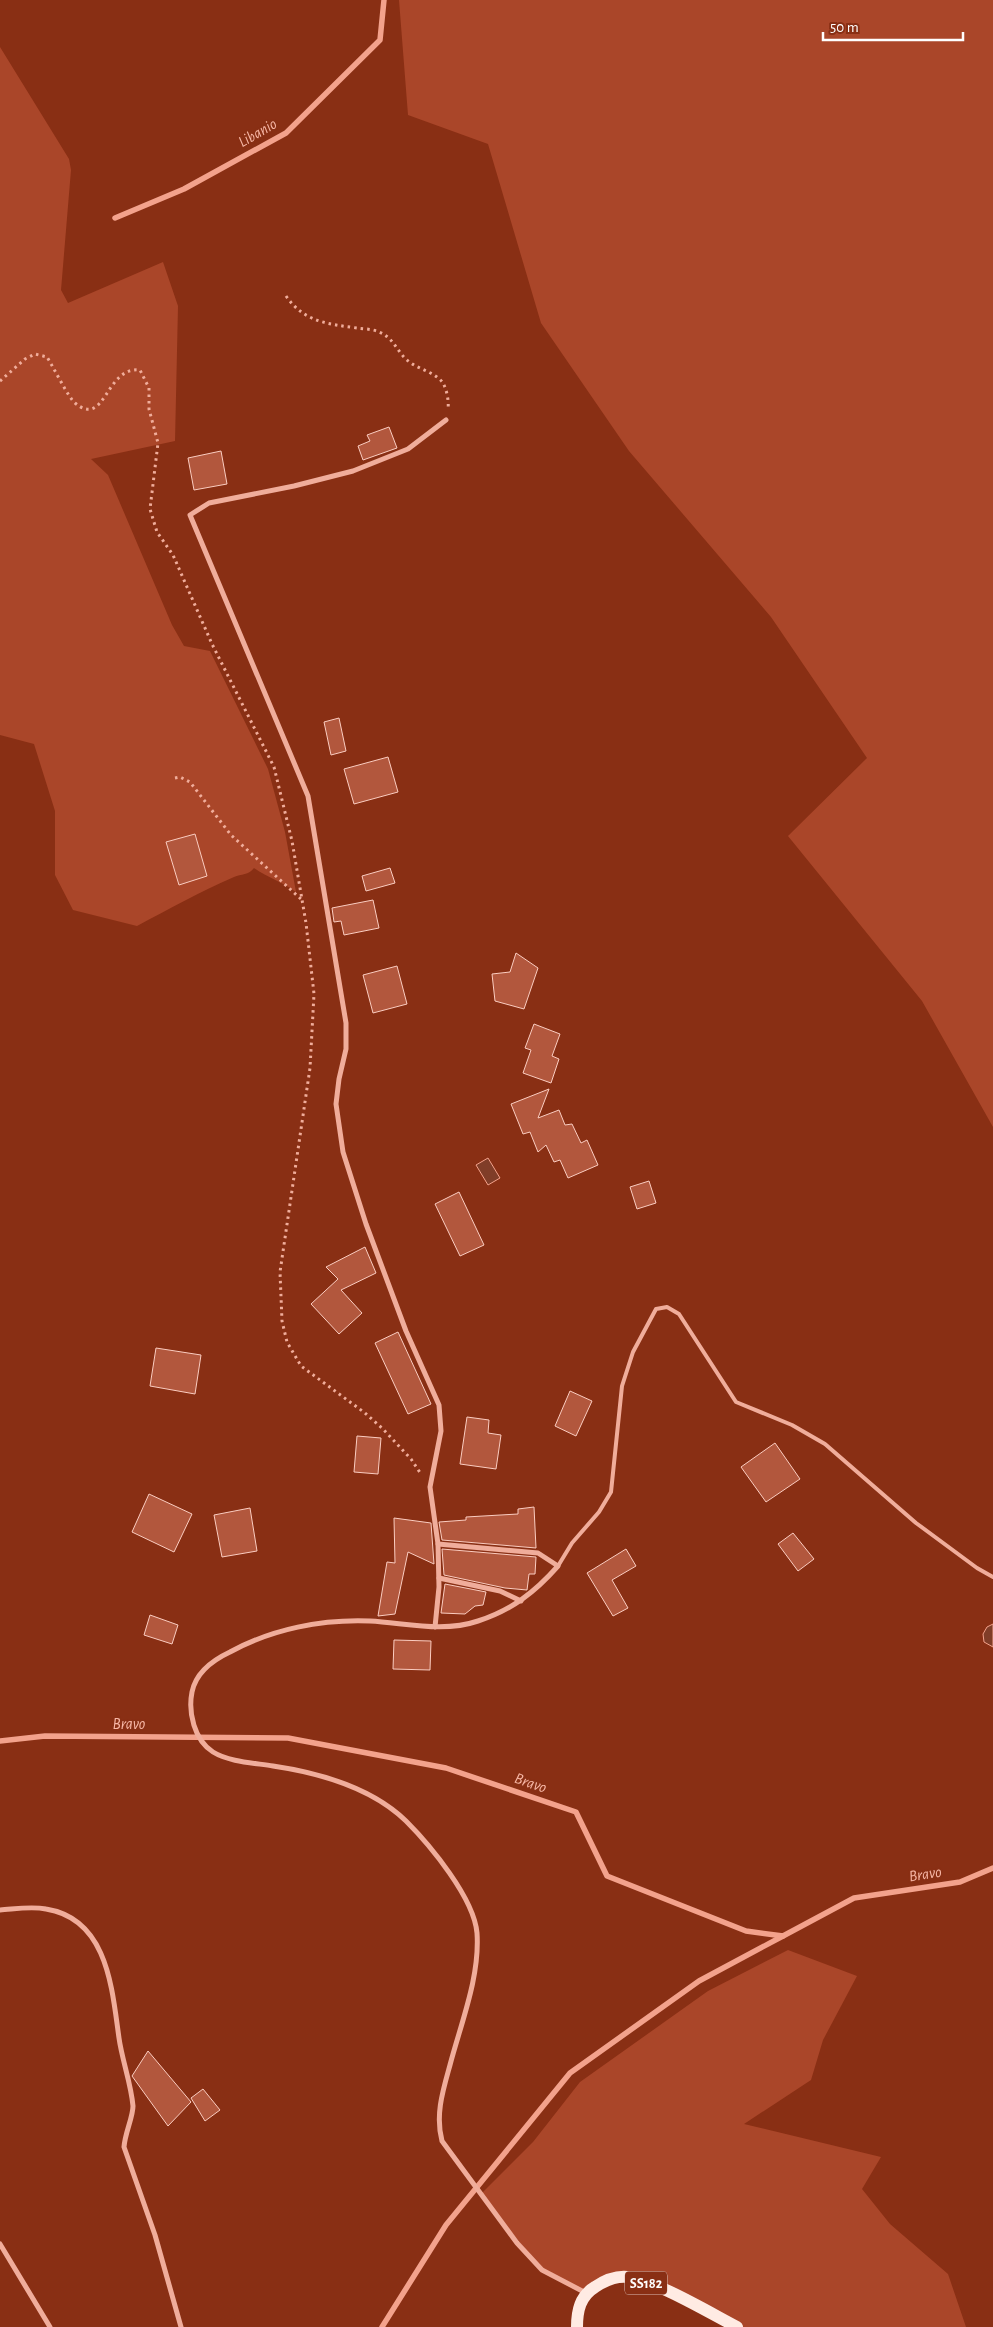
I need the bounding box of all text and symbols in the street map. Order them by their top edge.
scale bar [823,10,963,42]
text: 50 m [830,20,859,35]
water label: Libanio [236,115,280,150]
water label: Bravo [113,1716,146,1732]
water label: Bravo [513,1770,549,1796]
water label: Bravo [908,1863,943,1884]
road number: SS182 [625,2272,667,2294]

